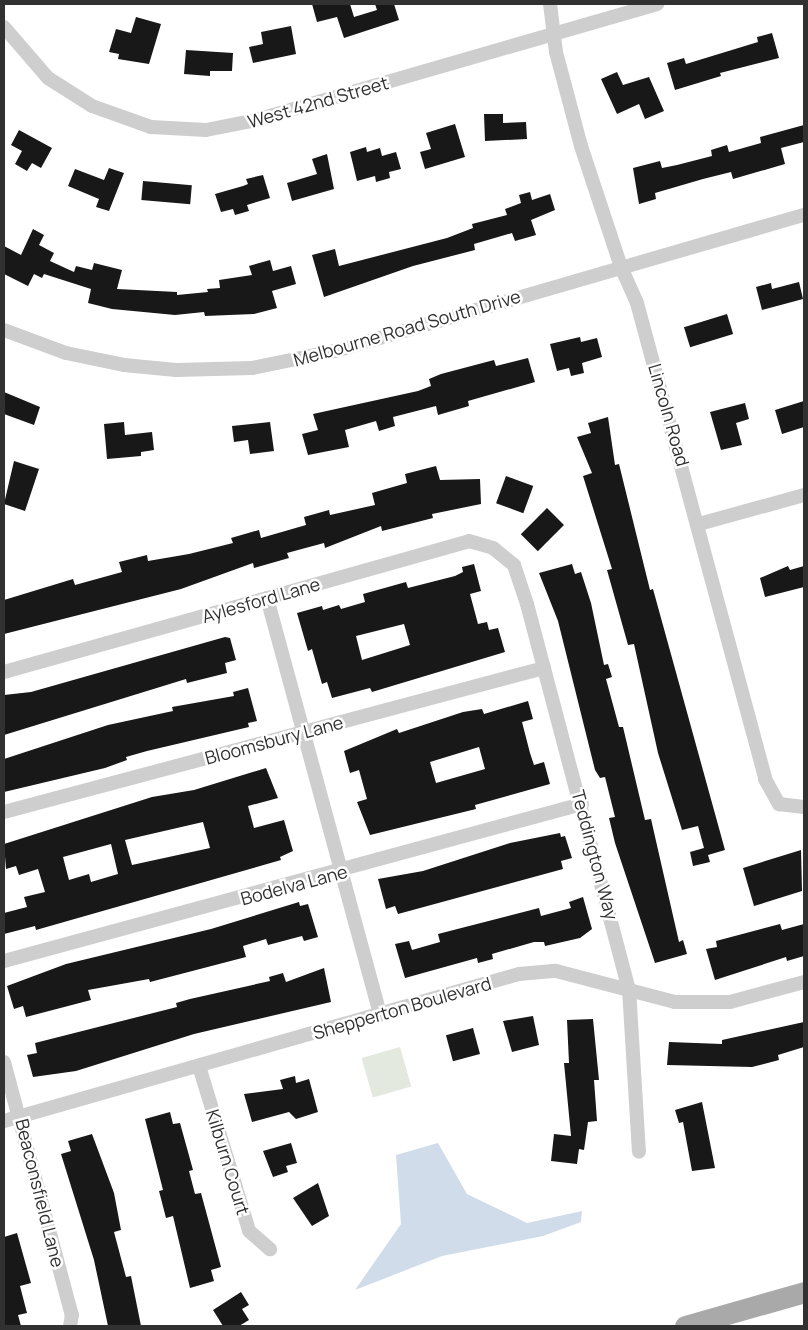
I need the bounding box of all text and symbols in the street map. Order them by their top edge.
street label: West 42nd Street [245,72,391,132]
street label: Melbourne Road South Drive [291,285,523,371]
street label: Lincoln Road [644,361,694,469]
street label: Aylesford Lane [200,573,322,627]
street label: Bloomsbury Lane [202,711,346,769]
street label: Teddington Way [567,788,623,922]
street label: Bodelva Lane [238,860,350,910]
street label: Shepperton Boulevard [310,972,494,1044]
street label: Kilburn Court [202,1107,254,1217]
street label: Beaconsfield Lane [11,1117,69,1269]

